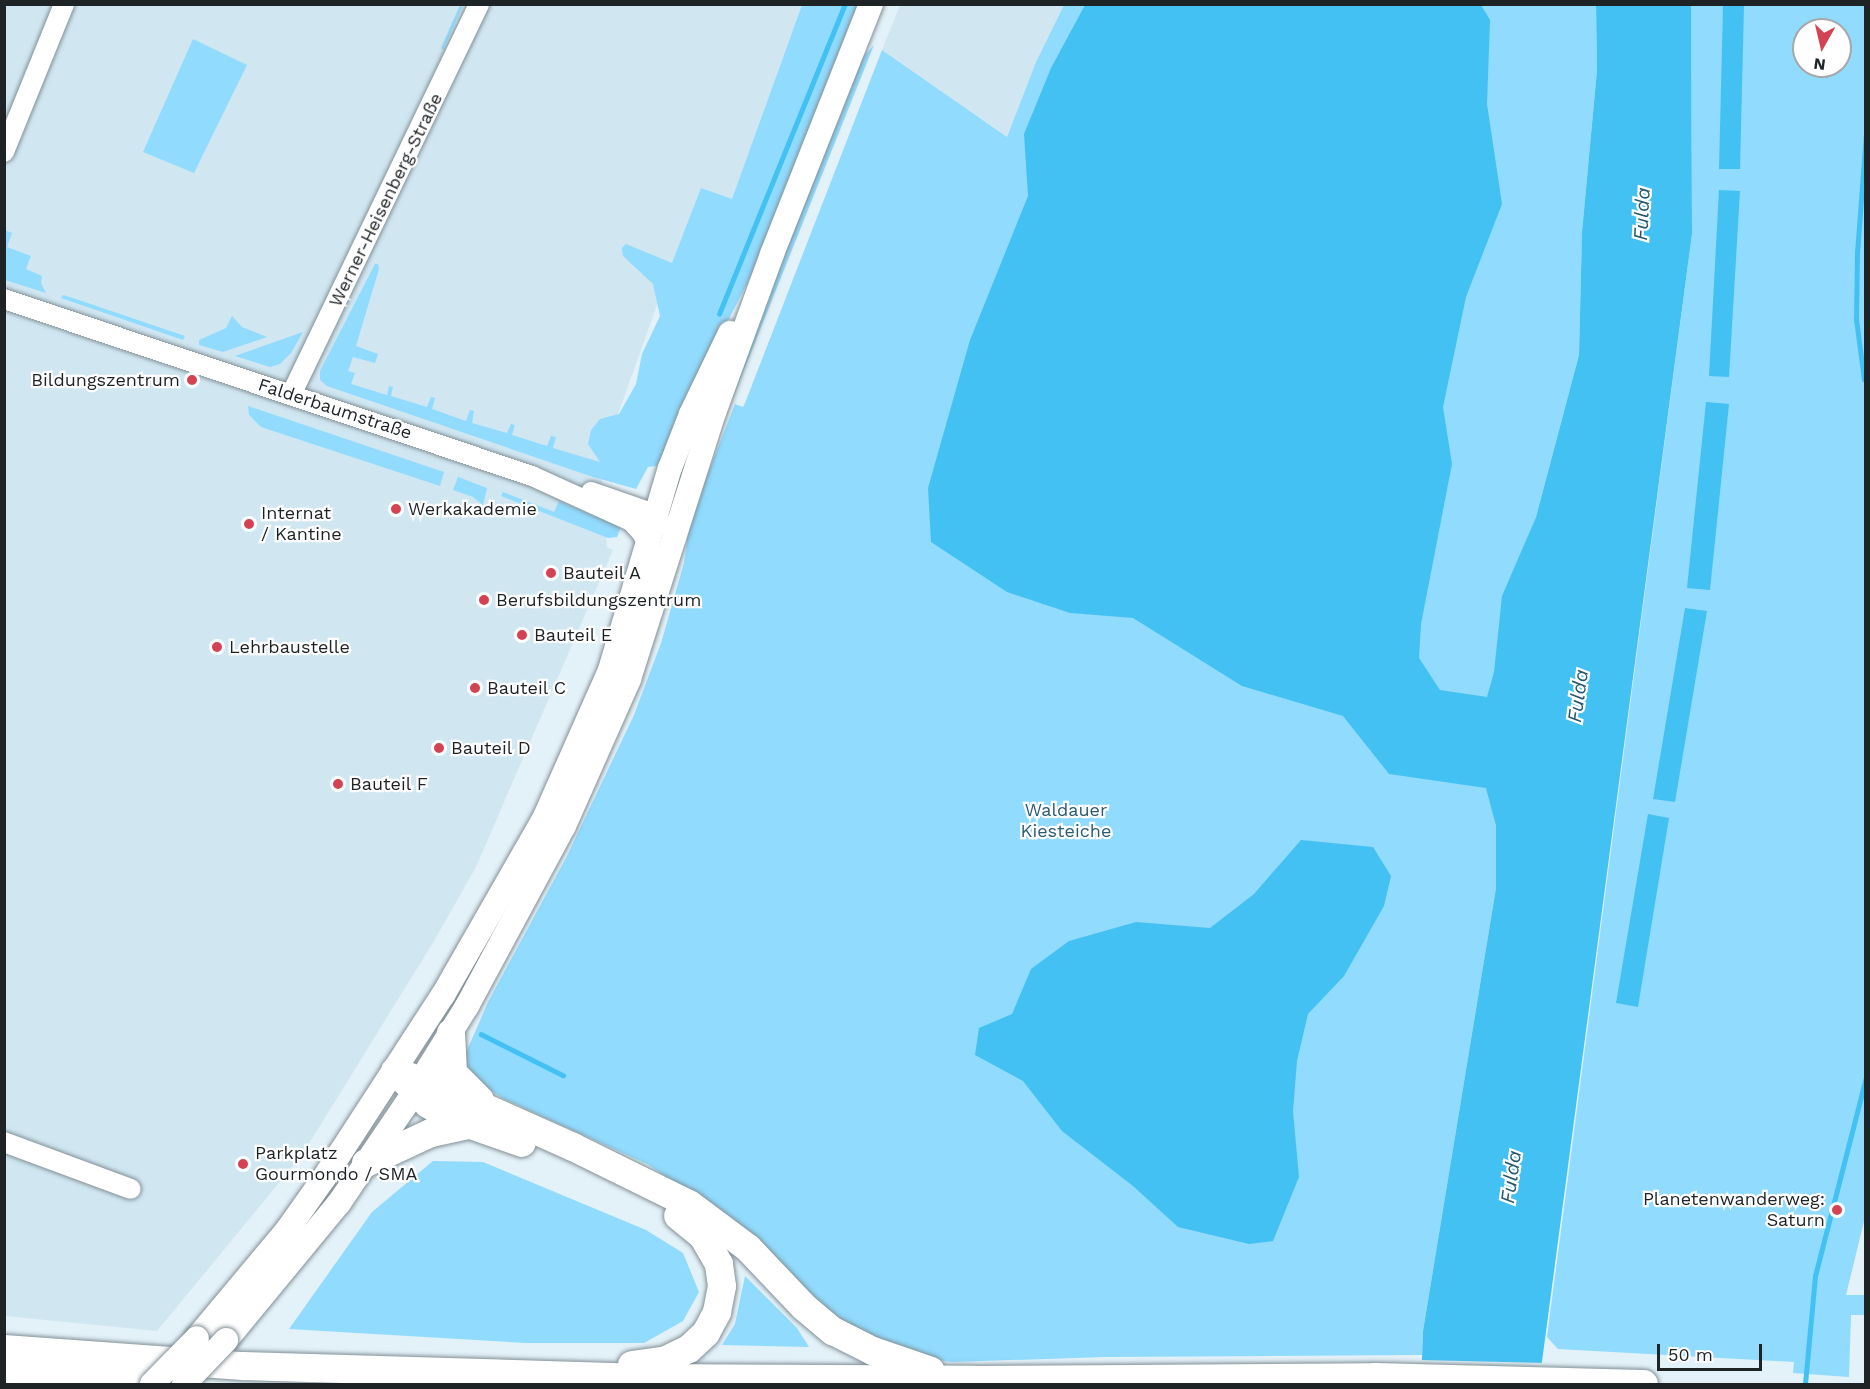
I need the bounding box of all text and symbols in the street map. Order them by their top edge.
north arrow [1792,18,1852,78]
text: N [1813,54,1827,75]
street label: Werner-Heisenberg-Straße [325,90,447,310]
water label: Fulda [1629,187,1655,241]
place label: Bildungszentrum [31,369,180,391]
marker: Bildungszentrum [185,373,199,387]
street label: Falderbaumstraße [255,374,415,444]
place label: Werkakademie [408,498,537,520]
marker: Werkakademie [389,502,403,516]
place label: Internat / Kantine [261,503,342,546]
marker: Internat / Kantine [242,517,256,531]
place label: Bauteil A [563,562,642,584]
marker: Bauteil A [544,566,558,580]
place label: Berufsbildungszentrum [496,589,701,611]
marker: Berufsbildungszentrum [477,593,491,607]
place label: Bauteil E [534,624,613,646]
marker: Bauteil E [515,628,529,642]
place label: Lehrbaustelle [229,636,350,658]
marker: Lehrbaustelle [210,640,224,654]
water label: Fulda [1562,668,1594,724]
place label: Bauteil C [487,677,567,699]
marker: Bauteil C [468,681,482,695]
place label: Bauteil D [451,737,531,759]
marker: Bauteil D [432,741,446,755]
place label: Bauteil F [350,773,428,795]
marker: Bauteil F [331,777,345,791]
park label: Waldauer Kiesteiche [1021,800,1111,842]
place label: Parkplatz Gourmondo / SMA [255,1143,417,1186]
water label: Fulda [1495,1149,1527,1205]
marker: Parkplatz Gourmondo / SMA [236,1157,250,1171]
place label: Planetenwanderweg: Saturn [1643,1189,1825,1232]
marker: Planetenwanderweg: Saturn [1830,1203,1844,1217]
scale bar [1660,1332,1765,1370]
text: 50 m [1668,1344,1713,1365]

